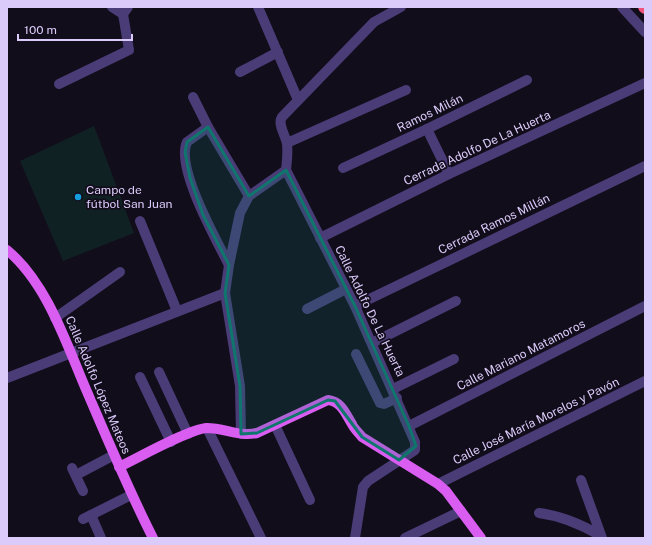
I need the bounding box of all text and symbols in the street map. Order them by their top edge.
scale bar [18,16,132,42]
text: 100 m [24,23,57,37]
street label: Ramos Milán [395,91,465,135]
street label: Cerrada Adolfo De La Huerta [401,108,553,188]
place label: Campo de fútbol San Juan [86,183,173,211]
street label: Cerrada Ramos Millán [436,191,552,257]
marker: Campo de fútbol San Juan [73,192,83,202]
street label: Calle Adolfo De La Huerta [332,243,408,379]
street label: Calle Adolfo López Mateos [63,314,133,456]
street label: Calle Mariano Matamoros [455,317,587,393]
street label: Calle José María Morelos y Pavón [451,374,622,467]

